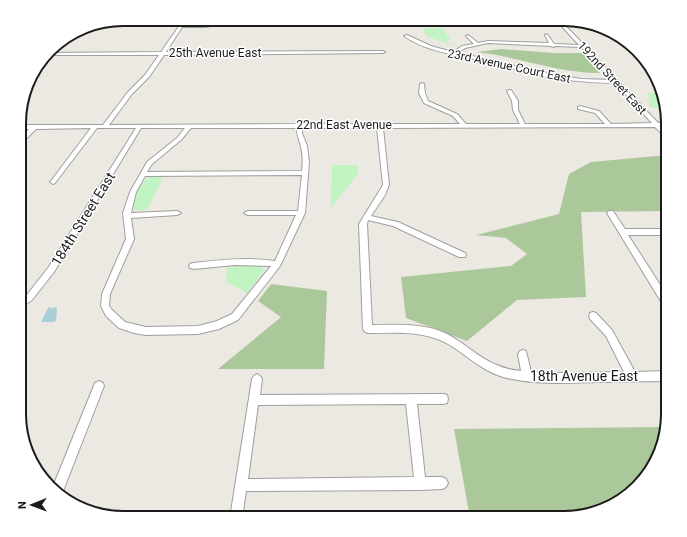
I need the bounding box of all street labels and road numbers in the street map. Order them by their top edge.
street label: 192nd Street East [575,39,649,117]
street label: 25th Avenue East [169,46,261,60]
street label: 23rd Avenue Court East [446,46,572,86]
street label: 22nd East Avenue [296,118,392,132]
street label: 184th Street East [48,169,118,269]
street label: 18th Avenue East [530,368,638,384]

